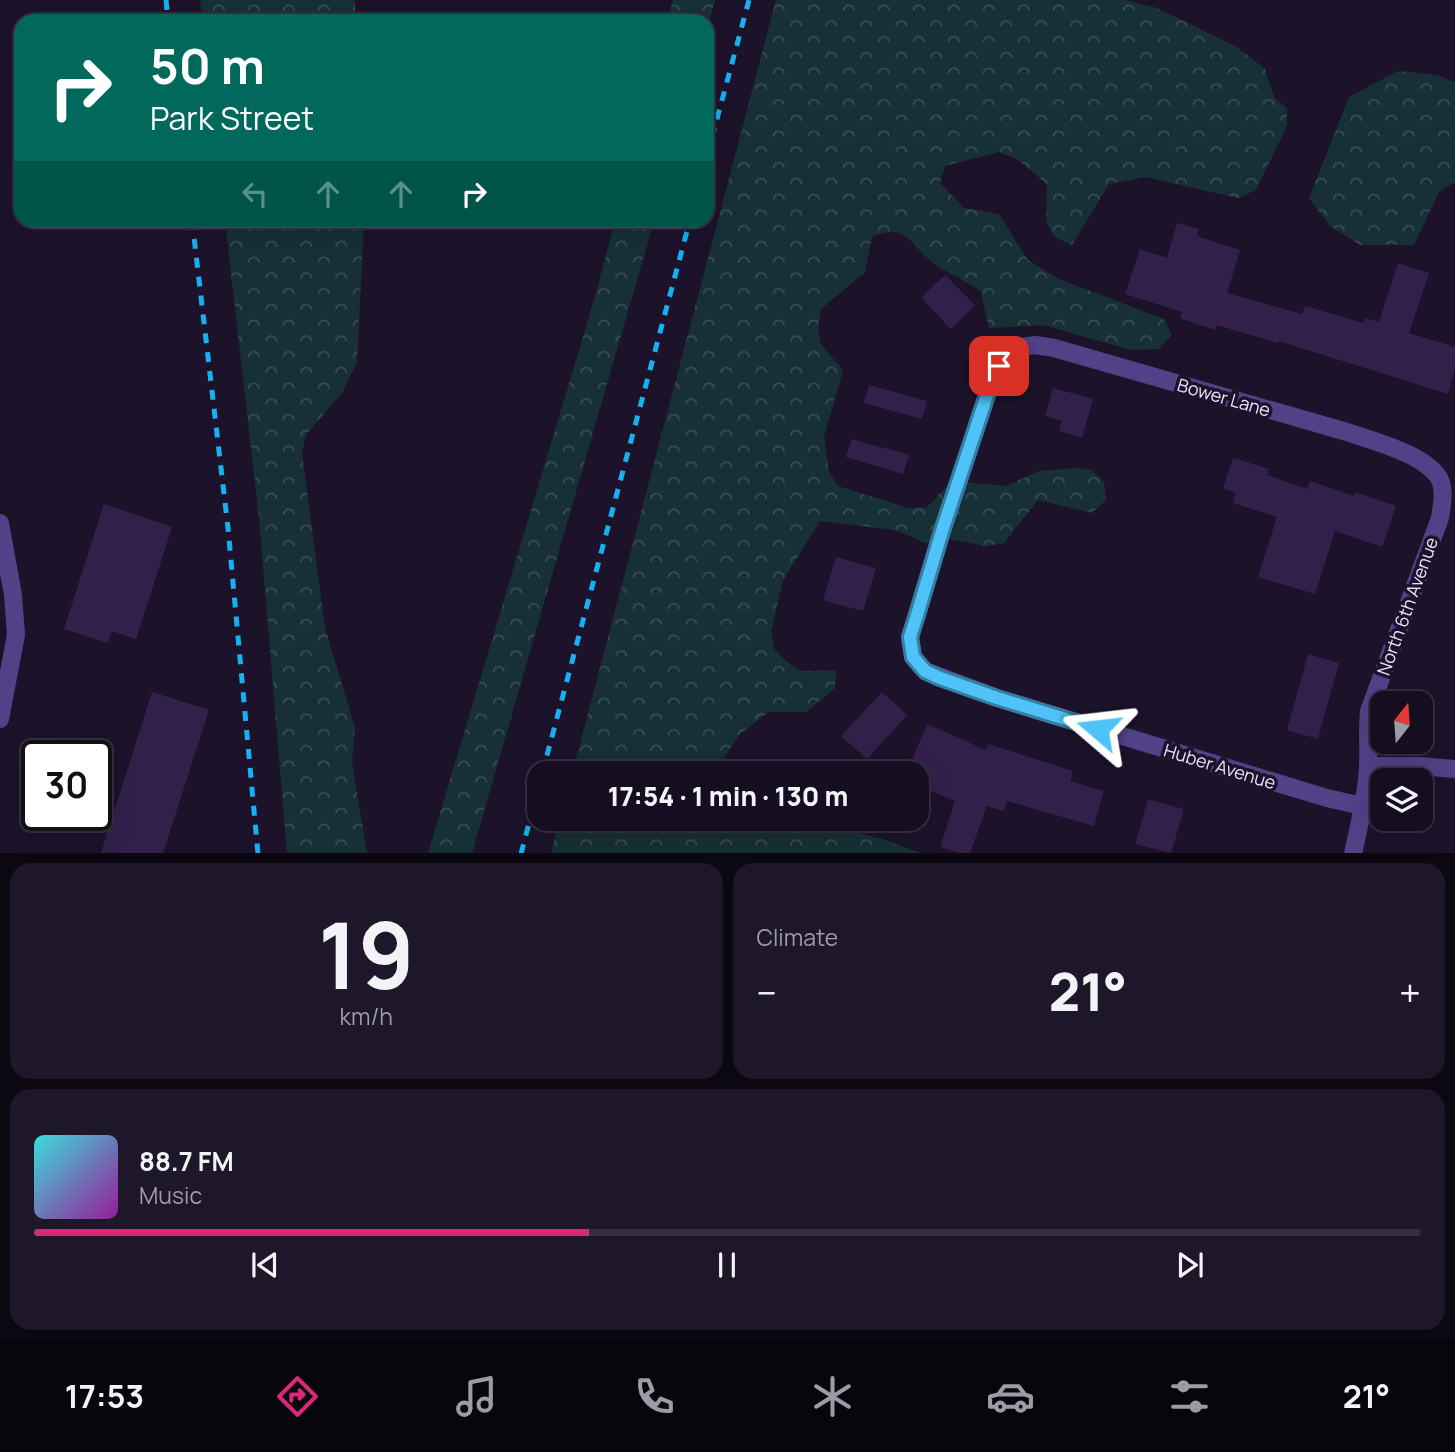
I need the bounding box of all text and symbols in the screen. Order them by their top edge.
text: 50 m [150,32,265,99]
icon: right [35,42,126,133]
text: Park Street [150,96,314,140]
icon: left [236,175,274,213]
icon: ahead [309,175,347,213]
icon: ahead [382,175,420,213]
icon: right [455,175,493,213]
pin [969,336,1029,396]
icon: arrive [980,347,1018,385]
street label: Bower Lane [1175,372,1273,422]
street label: North 6th Avenue [1371,534,1443,678]
north arrow [1370,691,1433,754]
map controls [1370,691,1433,831]
position arrow [1061,692,1135,766]
street label: Huber Avenue [1161,738,1279,794]
speed limit sign: 30 [21,740,112,831]
button: layers [1370,768,1433,831]
text: 17:54 · 1 min · 130 m [608,778,848,814]
text: 19 [318,892,414,1016]
text: Climate [757,921,838,953]
text: 21° [1049,956,1127,1027]
text: − [757,966,777,1018]
text: + [1399,966,1421,1018]
text: km/h [340,1000,393,1032]
text: 88.7 FM [139,1143,234,1179]
text: Music [139,1179,202,1211]
icon: previous [246,1246,284,1284]
icon: pause [708,1246,746,1284]
icon: next [1171,1246,1209,1284]
icon: directions [273,1372,322,1421]
icon: music [452,1372,501,1421]
icon: phone [630,1372,679,1421]
icon: climate [808,1372,857,1421]
icon: car [986,1372,1035,1421]
icon: filters [1165,1372,1214,1421]
text: 17:53 [65,1374,144,1418]
text: 21° [1343,1374,1390,1418]

